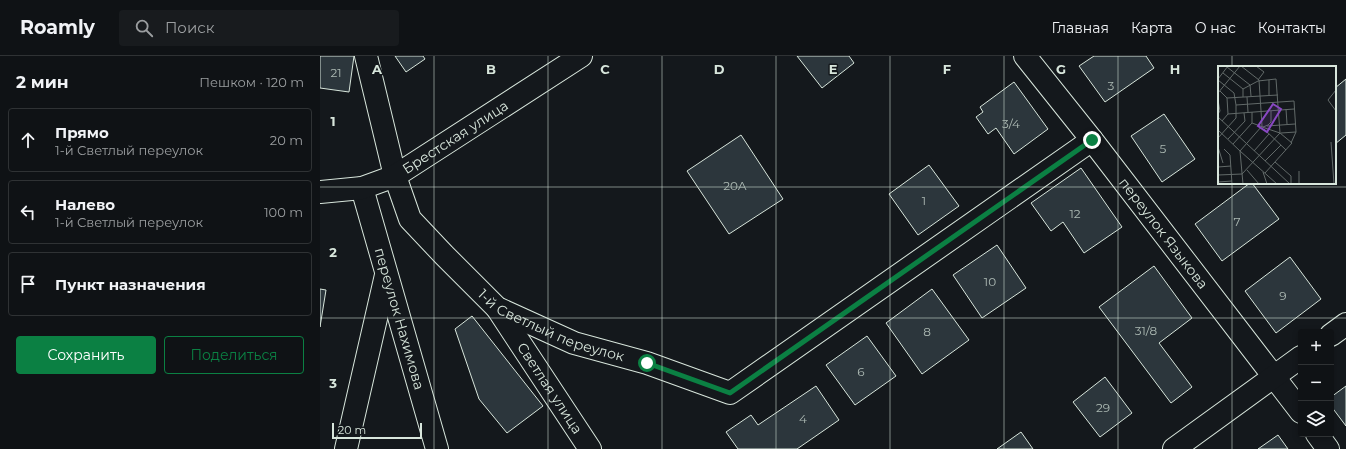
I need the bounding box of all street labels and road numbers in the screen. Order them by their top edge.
street label: Брестская улица [399,96,512,178]
street label: переулок Языкова [1115,174,1212,292]
street label: переулок Нахимова [371,246,428,392]
street label: 1-й Светлый переулок [474,285,626,365]
street label: Светлая улица [513,339,587,437]

